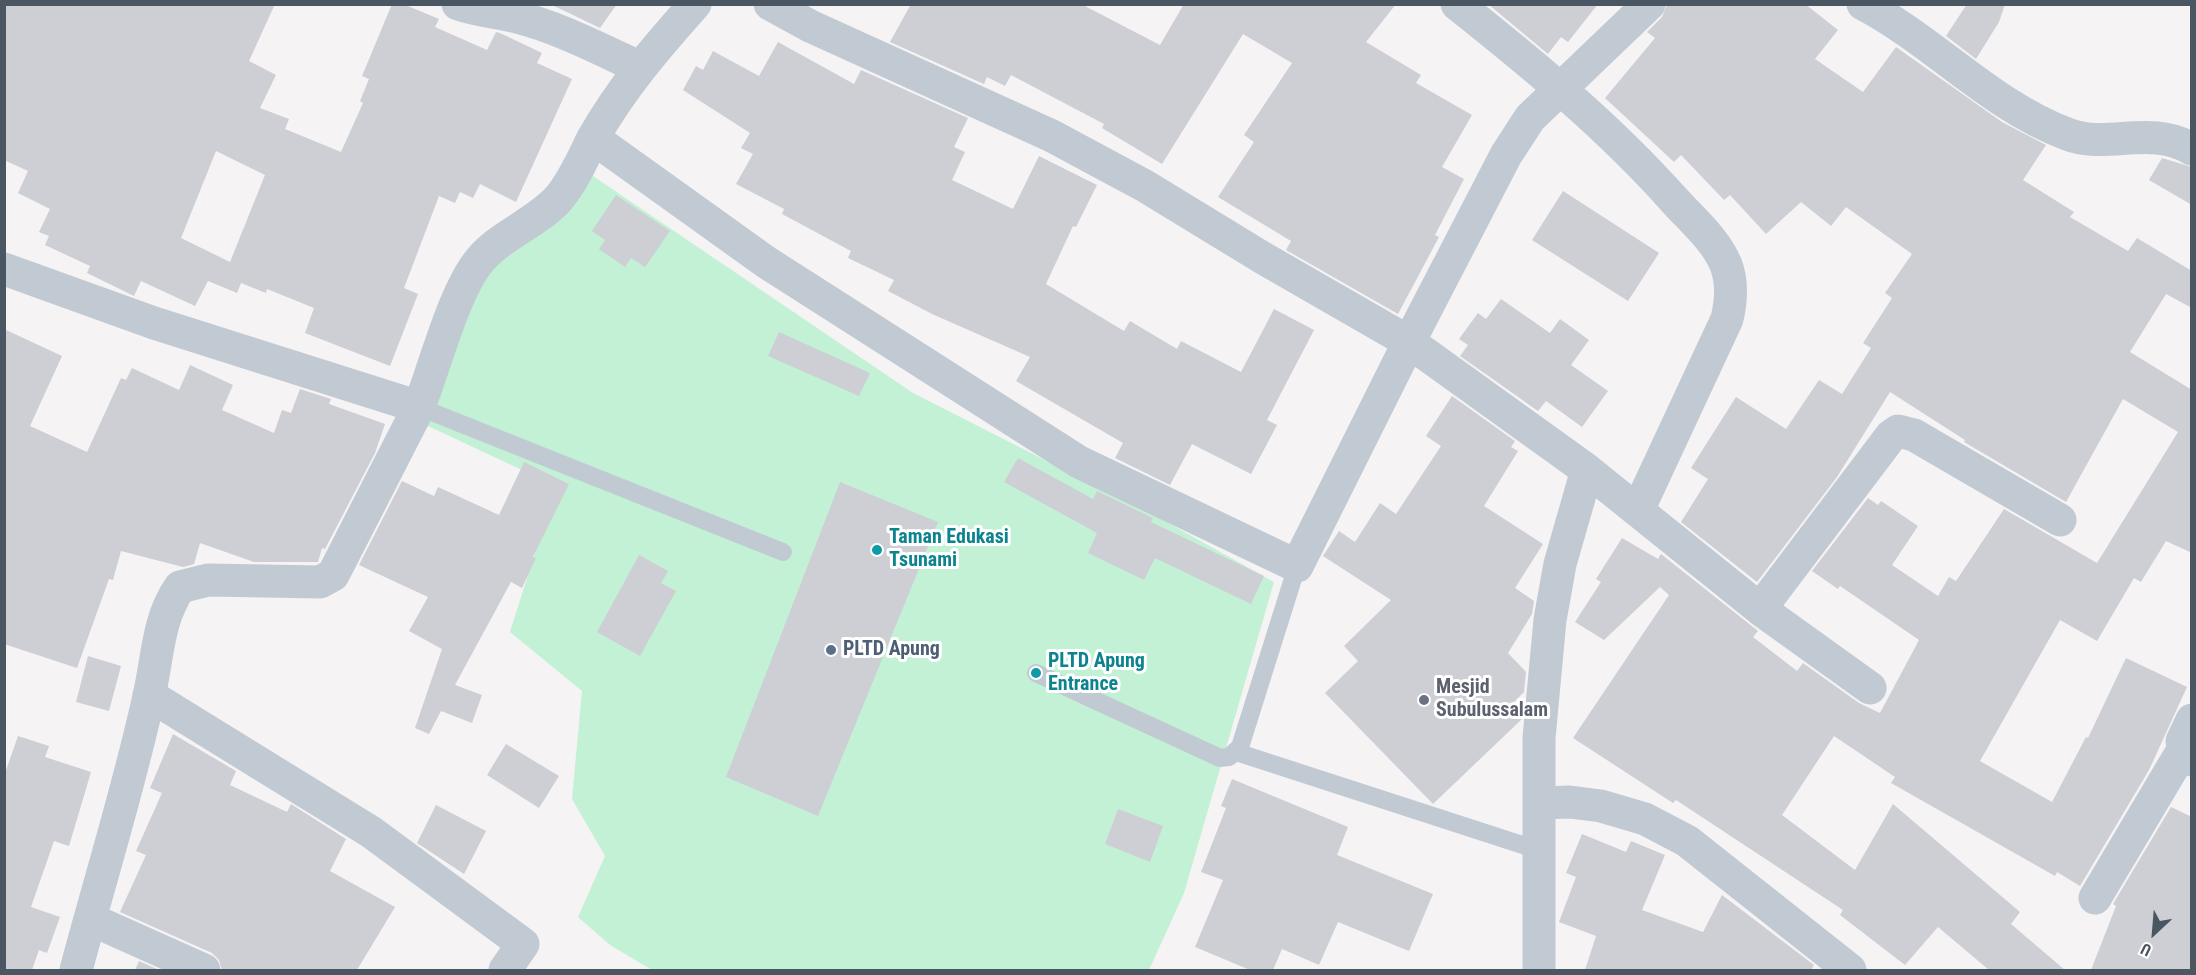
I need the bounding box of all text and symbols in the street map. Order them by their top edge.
place label: Taman Edukasi Tsunami [889,526,1009,573]
marker: Taman Edukasi Tsunami [870,543,884,557]
place label: PLTD Apung [843,638,940,662]
marker: PLTD Apung [824,643,838,657]
place label: PLTD Apung Entrance [1048,650,1145,697]
marker: PLTD Apung Entrance [1029,666,1043,680]
place label: Mesjid Subulussalam [1436,676,1548,723]
marker: Mesjid Subulussalam [1417,693,1431,707]
north arrow [2124,903,2184,963]
text: U [2138,939,2154,960]

